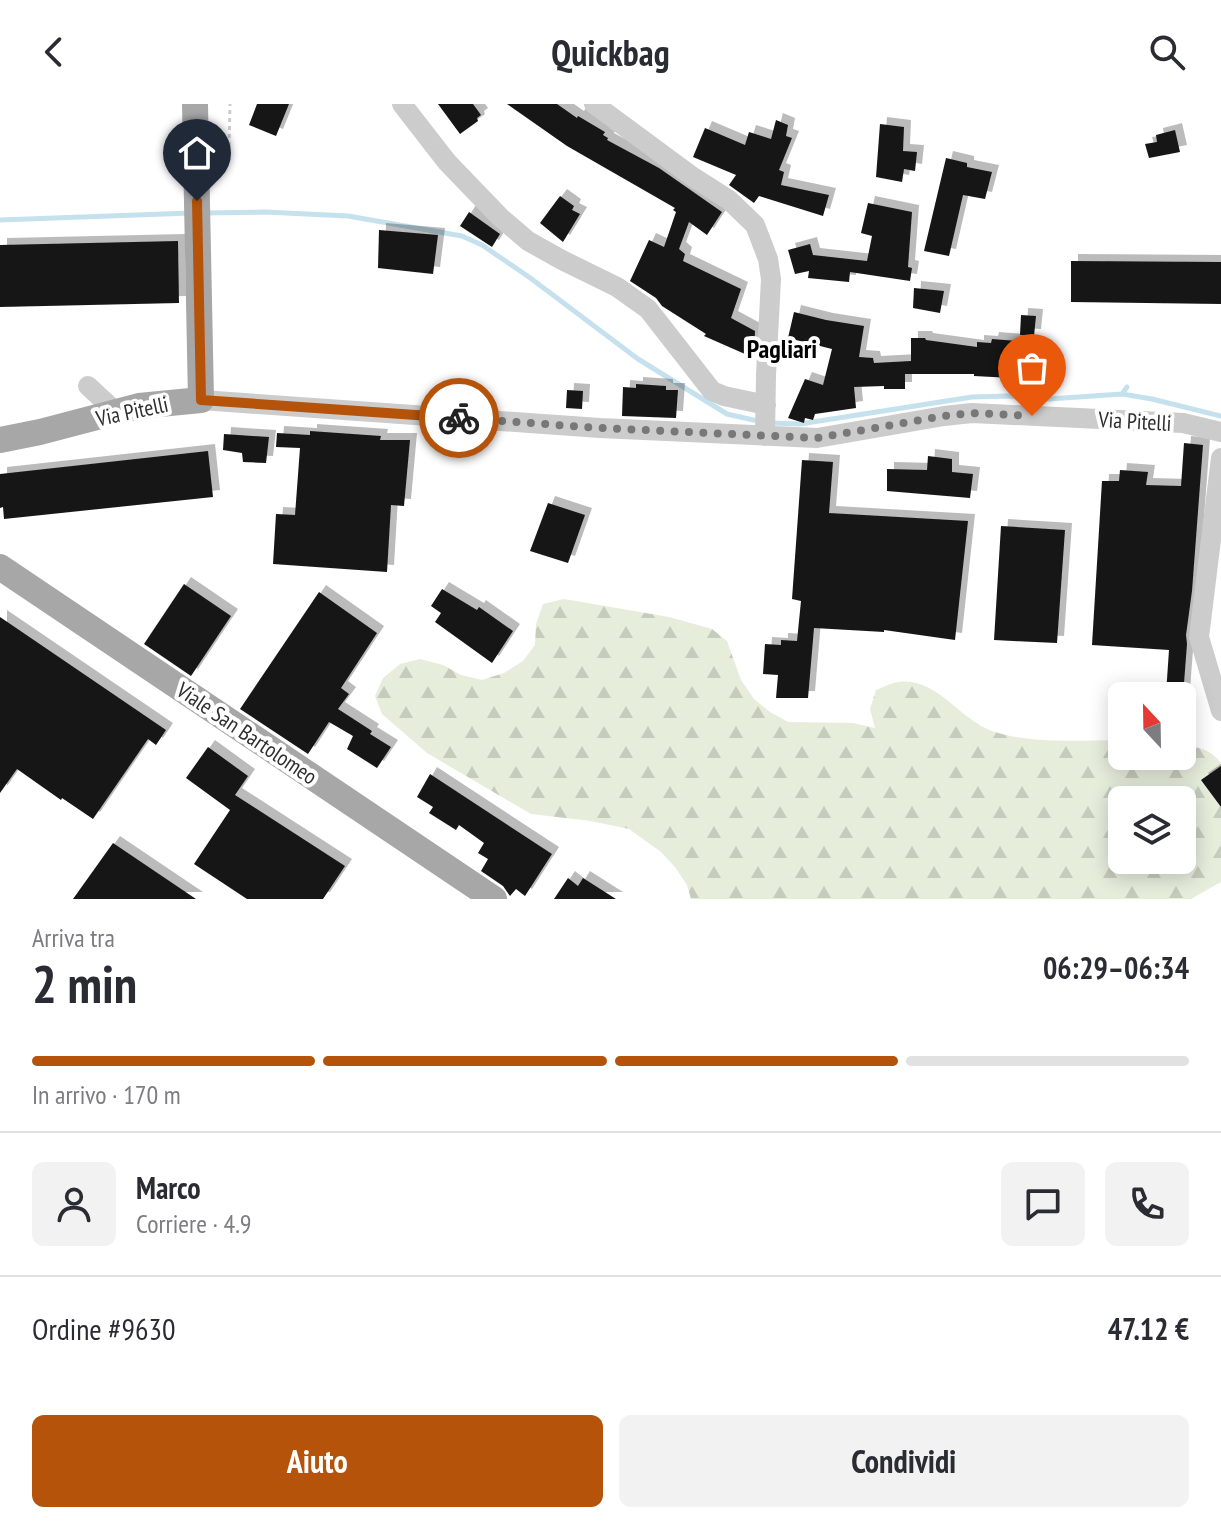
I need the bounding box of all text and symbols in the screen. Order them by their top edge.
text: Quickbag [551,29,670,76]
icon: back [32,30,76,74]
icon: search [1145,30,1189,74]
pin [163,119,231,201]
icon: home [175,131,219,175]
district label: Pagliari [747,332,817,365]
pin [998,334,1066,416]
icon: bag [1010,346,1054,390]
courier [419,378,499,458]
street label: Via Pitelli [92,390,171,433]
icon: bike [437,396,481,440]
street label: Via Pitelli [1097,405,1172,437]
street label: Viale San Bartolomeo [171,675,323,790]
north arrow [1108,682,1196,770]
map controls [1108,682,1196,874]
button: layers [1108,786,1196,874]
text: Arriva tra [32,921,115,954]
text: 06:29–06:34 [1043,948,1189,987]
text: 2 min [32,950,137,1017]
text: In arrivo · 170 m [32,1078,181,1111]
button: person [32,1162,116,1246]
button: chat [1001,1162,1085,1246]
button: phone [1105,1162,1189,1246]
text: Marco [136,1168,201,1207]
text: Corriere · 4.9 [136,1207,252,1240]
text: Ordine #9630 [32,1309,176,1348]
text: 47.12 € [1108,1309,1189,1348]
button: Aiuto [32,1415,603,1507]
button: Condividi [619,1415,1189,1507]

